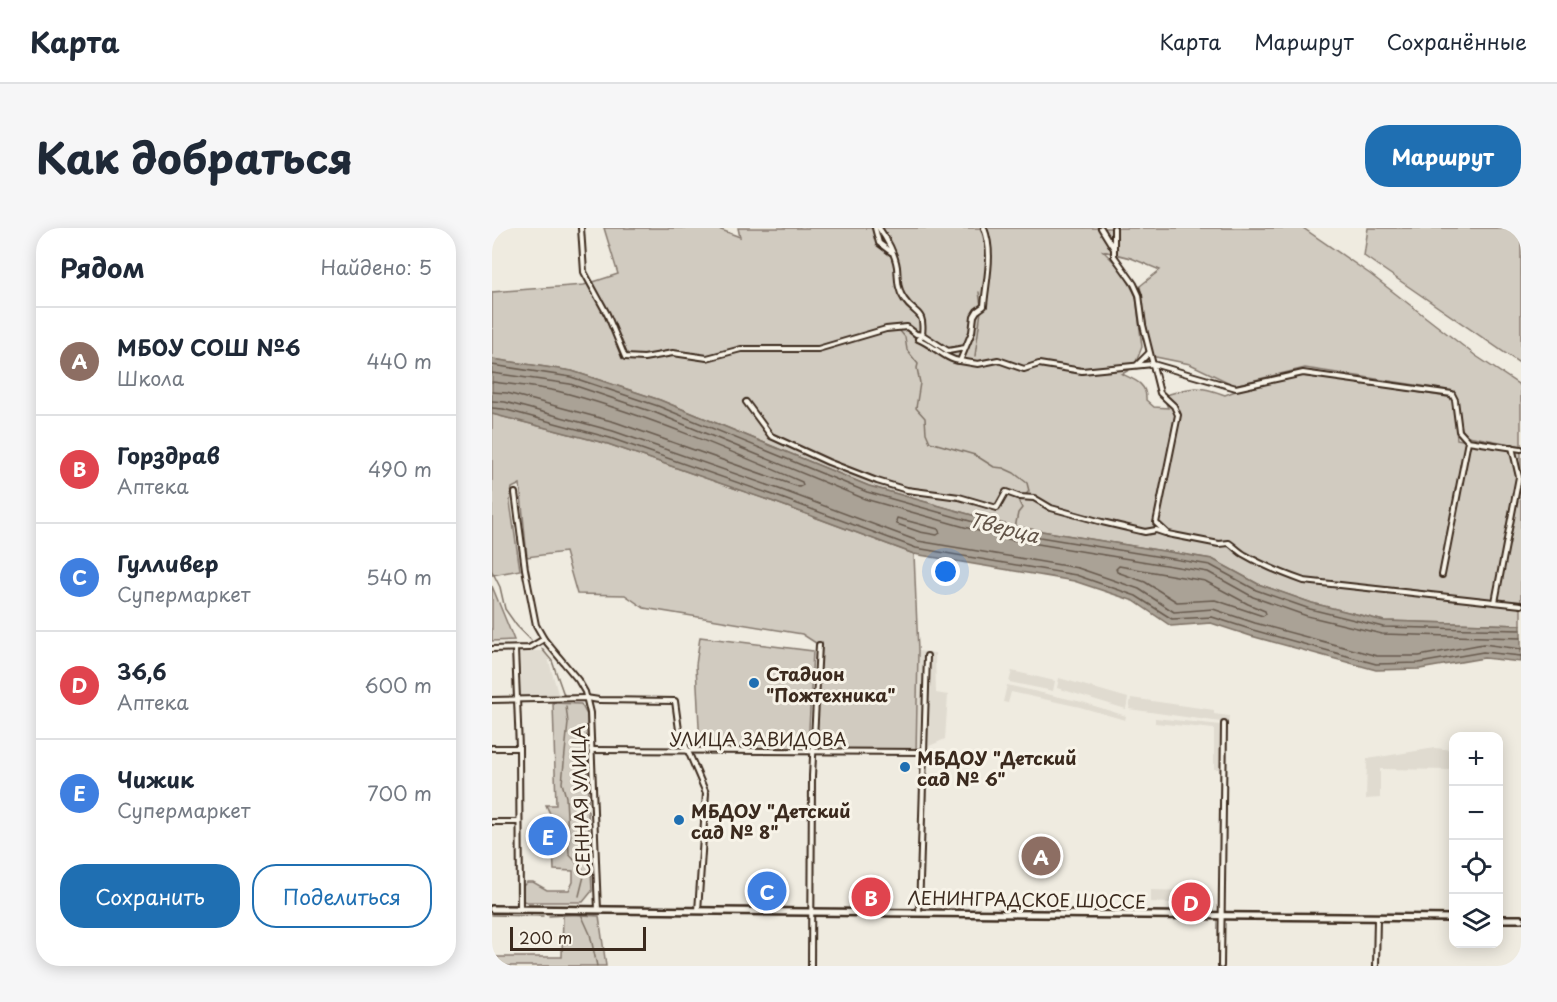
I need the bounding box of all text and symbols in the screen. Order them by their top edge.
text: Карта [30,20,120,63]
text: Карта [1160,25,1221,57]
text: Маршрут [1254,25,1354,57]
text: Сохранённые [1387,25,1527,57]
text: Как добраться [36,125,353,188]
button: Маршрут [1365,125,1521,187]
text: Рядом [60,248,145,287]
text: Найдено: 5 [321,252,432,282]
text: МБОУ СОШ №6 [117,330,300,363]
text: A [72,346,87,376]
text: 440 m [367,346,432,376]
text: Школа [117,363,184,393]
text: Горздрав [117,438,220,471]
text: B [73,454,86,484]
text: 490 m [368,454,432,484]
text: Аптека [117,471,189,501]
water label: Тверца [966,504,1043,550]
text: Гулливер [117,546,219,579]
your location [931,557,960,586]
text: C [72,562,87,592]
text: 540 m [366,562,432,592]
text: Супермаркет [117,579,250,609]
text: 36,6 [117,654,167,687]
place label: Стадион "Пожтехника" [766,660,895,708]
text: D [72,670,87,700]
text: 600 m [364,670,432,700]
marker: Стадион "Пожтехника" [747,676,761,690]
text: Аптека [117,687,189,717]
street label: СЕННАЯ УЛИЦА [564,725,596,877]
street label: УЛИЦА ЗАВИДОВА [670,725,846,752]
map controls [1449,732,1503,948]
button: + [1449,732,1503,786]
place label: МБДОУ "Детский сад № 6" [917,744,1077,792]
marker: МБДОУ "Детский сад № 6" [898,760,912,774]
text: Чижик [117,762,194,795]
text: E [73,778,86,808]
text: 700 m [367,778,432,808]
button: − [1449,786,1503,840]
text: Супермаркет [117,795,250,825]
place label: МБДОУ "Детский сад № 8" [691,797,851,845]
marker: МБДОУ "Детский сад № 8" [672,813,686,827]
pin: E [528,814,568,858]
pin: A [1022,834,1060,878]
button: locate [1449,840,1503,894]
button: Сохранить [60,864,240,928]
button: Поделиться [252,864,432,928]
pin: C [748,868,786,914]
pin: B [852,874,890,920]
pin: D [1172,880,1210,924]
street label: ЛЕНИНГРАДСКОЕ ШОССЕ [907,883,1147,915]
button: layers [1449,894,1503,948]
scale bar [510,924,646,952]
text: 200 m [519,925,572,949]

